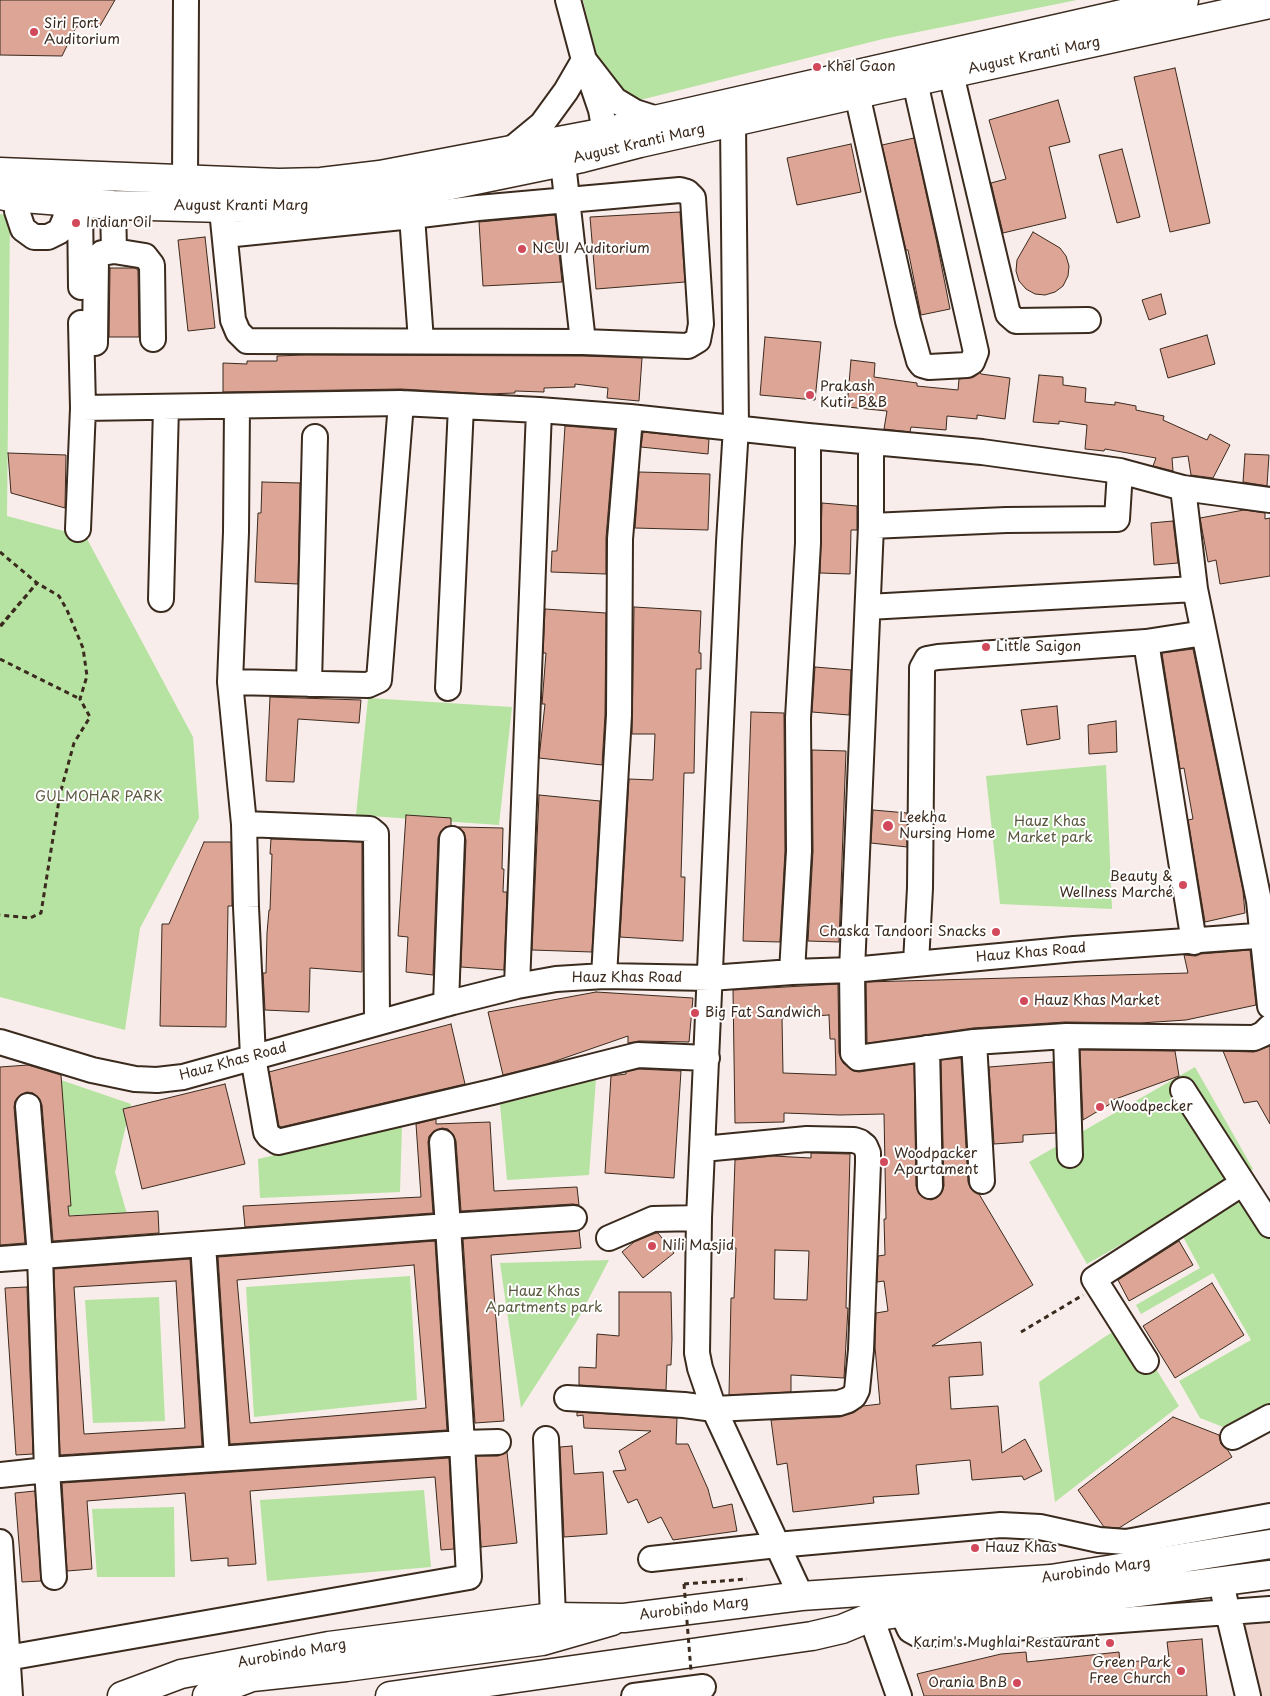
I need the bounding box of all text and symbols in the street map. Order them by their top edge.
place label: Siri Fort Auditorium [44,16,120,48]
marker: Siri Fort Auditorium [28,26,40,38]
street label: August Kranti Marg [966,34,1102,78]
place label: Khel Gaon [827,59,896,75]
marker: Khel Gaon [811,61,823,73]
street label: August Kranti Marg [572,121,706,167]
street label: August Kranti Marg [174,198,308,214]
place label: Indian Oil [86,215,152,231]
marker: Indian Oil [70,217,82,229]
place label: NCUI Auditorium [532,241,650,257]
marker: NCUI Auditorium [516,243,528,255]
place label: Prakash Kutir B&B [820,379,887,412]
marker: Prakash Kutir B&B [804,389,816,401]
place label: Little Saigon [996,639,1081,655]
marker: Little Saigon [980,641,992,653]
park label: GULMOHAR PARK [35,789,163,805]
place label: Leekha Nursing Home [899,810,995,842]
park label: Hauz Khas Market park [1007,814,1093,846]
marker: Leekha Nursing Home [881,819,895,833]
place label: Beauty & Wellness Marché [1059,869,1173,902]
marker: Beauty & Wellness Marché [1177,879,1189,891]
place label: Chaska Tandoori Snacks [819,924,986,940]
marker: Chaska Tandoori Snacks [990,926,1002,938]
street label: Hauz Khas Road [975,940,1087,966]
street label: Hauz Khas Road [572,970,682,986]
place label: Hauz Khas Market [1034,993,1160,1009]
marker: Hauz Khas Market [1018,995,1030,1007]
place label: Big Fat Sandwich [705,1005,821,1021]
marker: Big Fat Sandwich [689,1007,701,1019]
street label: Hauz Khas Road [178,1040,288,1084]
place label: Woodpecker [1110,1099,1193,1115]
marker: Woodpecker [1094,1101,1106,1113]
place label: Woodpacker Apartament [894,1146,978,1178]
marker: Woodpacker Apartament [878,1156,890,1168]
place label: Nili Masjid [662,1238,734,1254]
marker: Nili Masjid [646,1240,658,1252]
park label: Hauz Khas Apartments park [485,1284,603,1316]
place label: Hauz Khas [985,1540,1057,1556]
marker: Hauz Khas [969,1542,981,1554]
street label: Aurobindo Marg [1040,1555,1152,1587]
street label: Aurobindo Marg [638,1594,750,1624]
place label: Karim's Mughlai Restaurant [913,1635,1100,1651]
street label: Aurobindo Marg [236,1636,348,1672]
marker: Karim's Mughlai Restaurant [1104,1637,1116,1649]
place label: Green Park Free Church [1089,1655,1171,1688]
marker: Green Park Free Church [1175,1665,1187,1677]
place label: Orania BnB [928,1675,1007,1691]
marker: Orania BnB [1011,1677,1023,1689]

